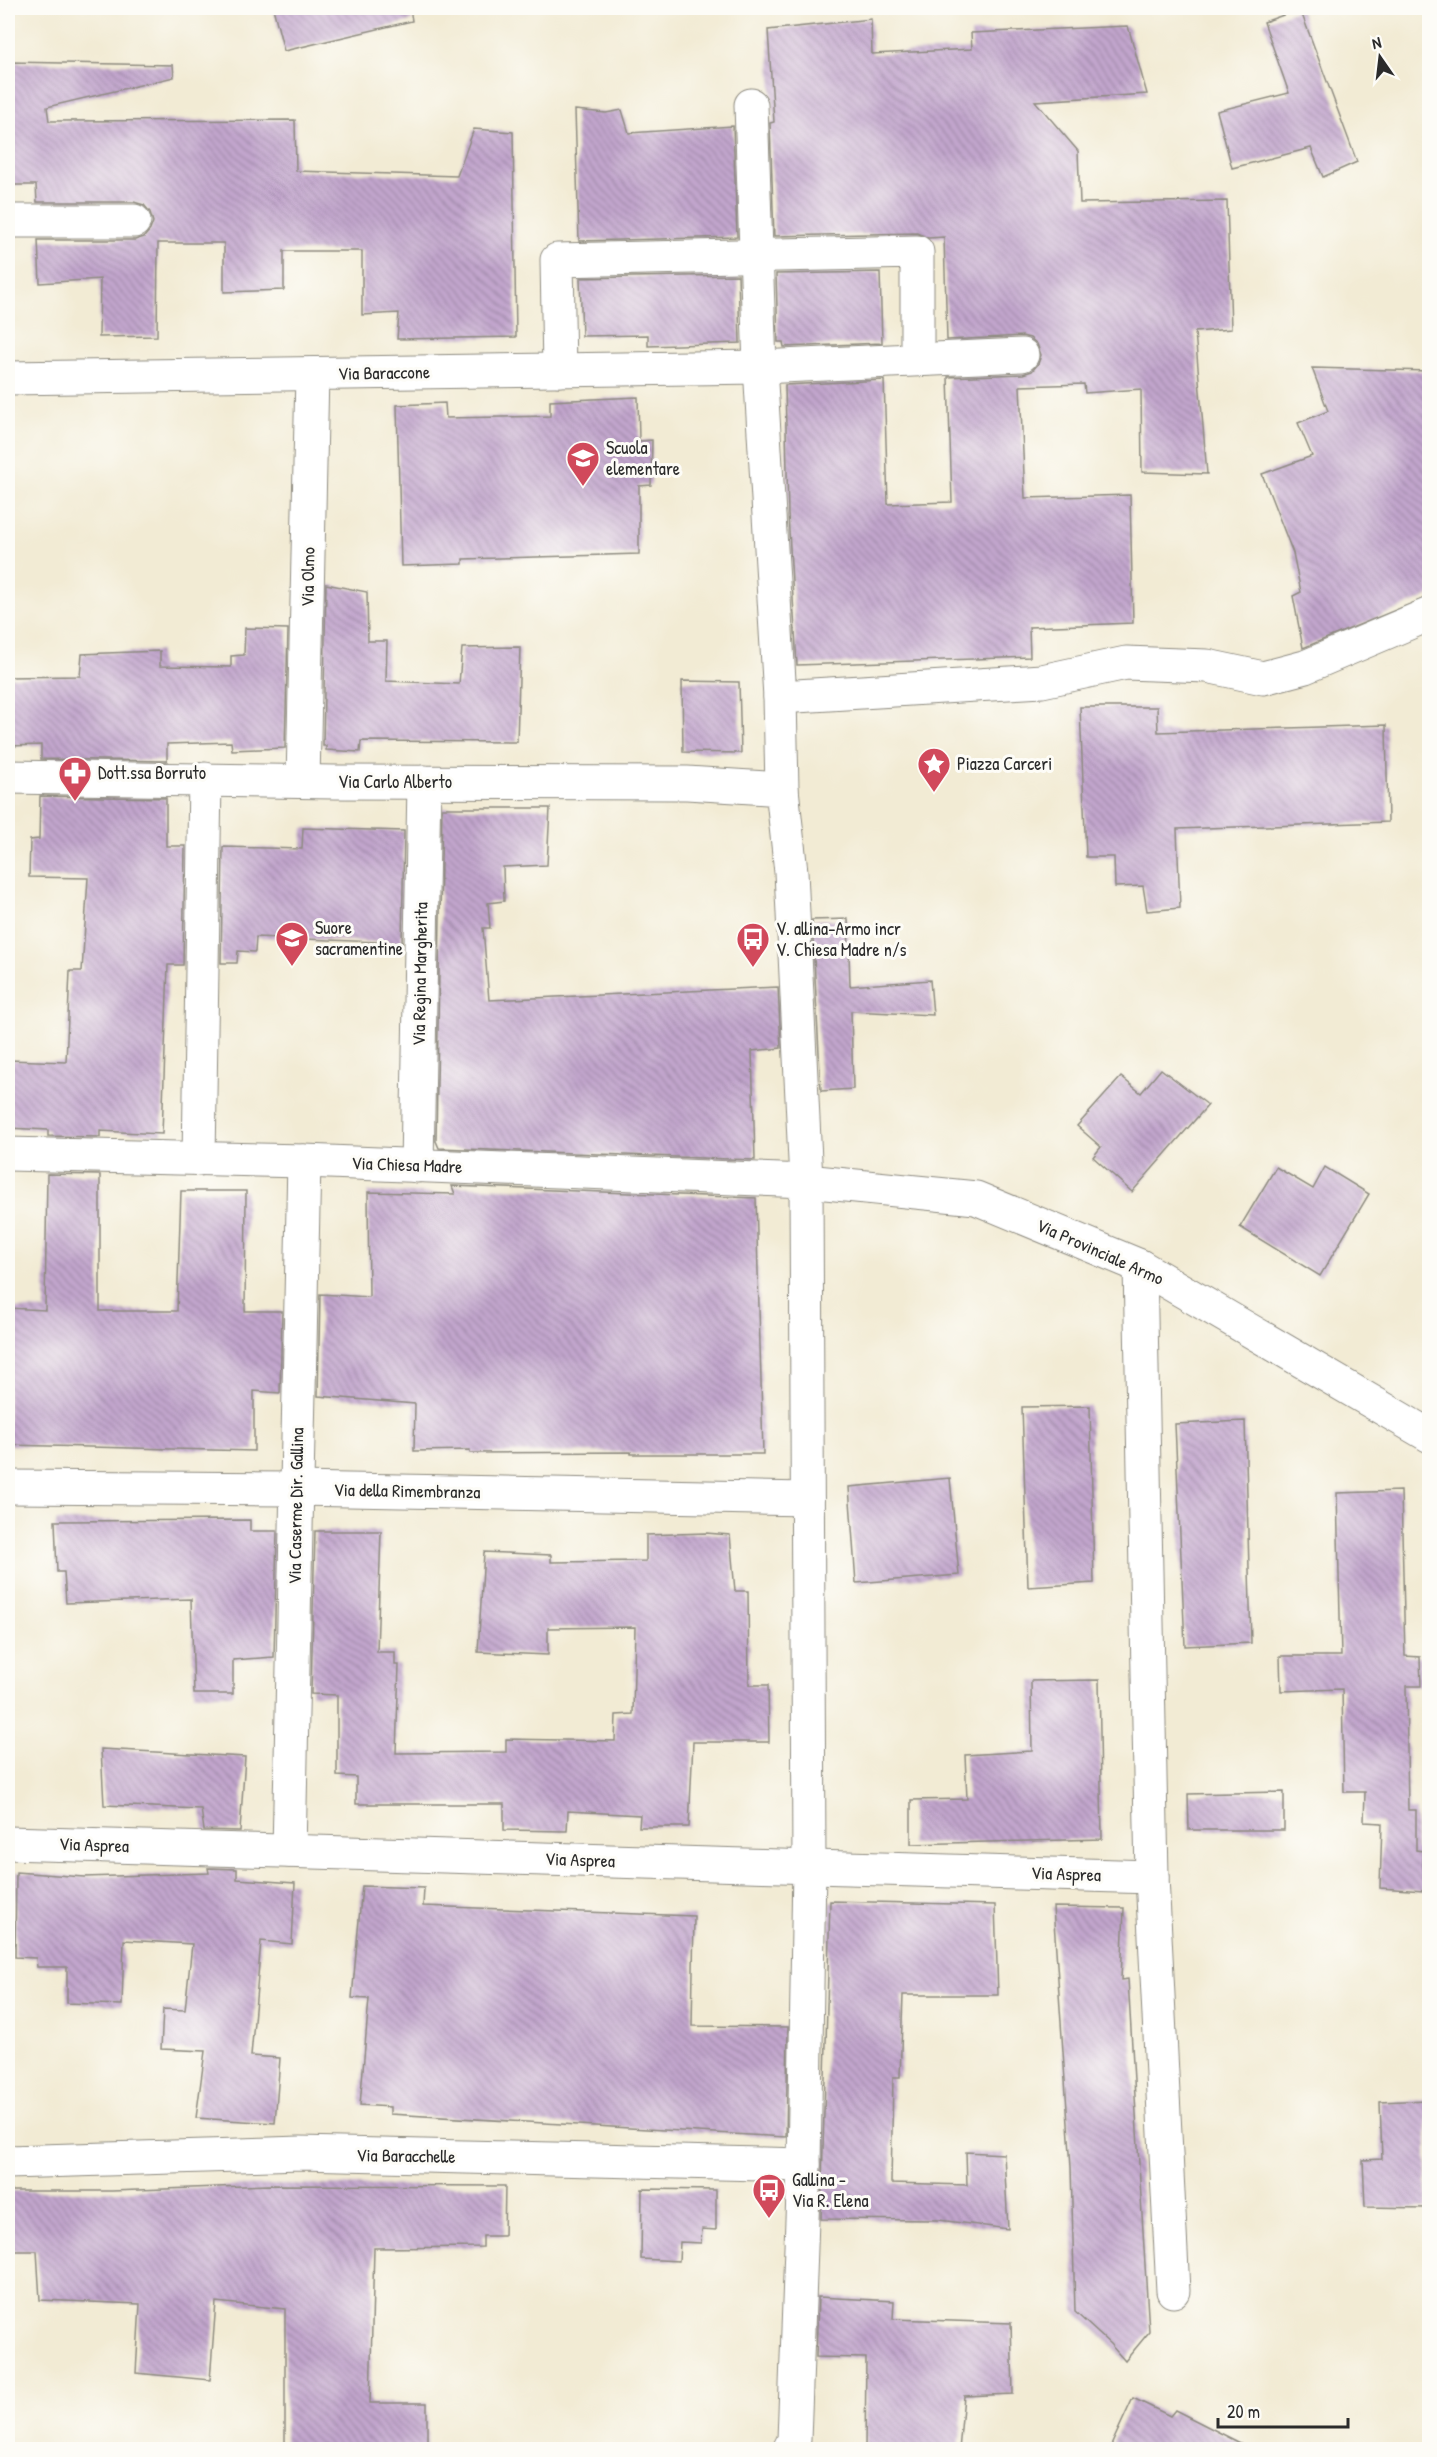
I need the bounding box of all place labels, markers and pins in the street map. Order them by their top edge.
place label: Scuola elementare [606,435,680,481]
school or university icon: Scuola elementare [565,440,601,487]
place icon: Piazza Carceri [916,746,952,793]
place label: Piazza Carceri [957,751,1052,776]
pharmacy icon: Dott.ssa Borruto [57,755,93,802]
place label: Dott.ssa Borruto [98,760,206,785]
place label: Suore sacramentine [315,915,403,961]
place label: V. allina-Armo incr V. Chiesa Madre n/s [776,916,907,962]
school or university icon: Suore sacramentine [274,920,310,967]
bus stop icon: V. allina-Armo incr V. Chiesa Madre n/s [735,921,771,968]
place label: Gallina - Via R. Elena [792,2167,869,2213]
bus stop icon: Gallina - Via R. Elena [751,2172,787,2219]

